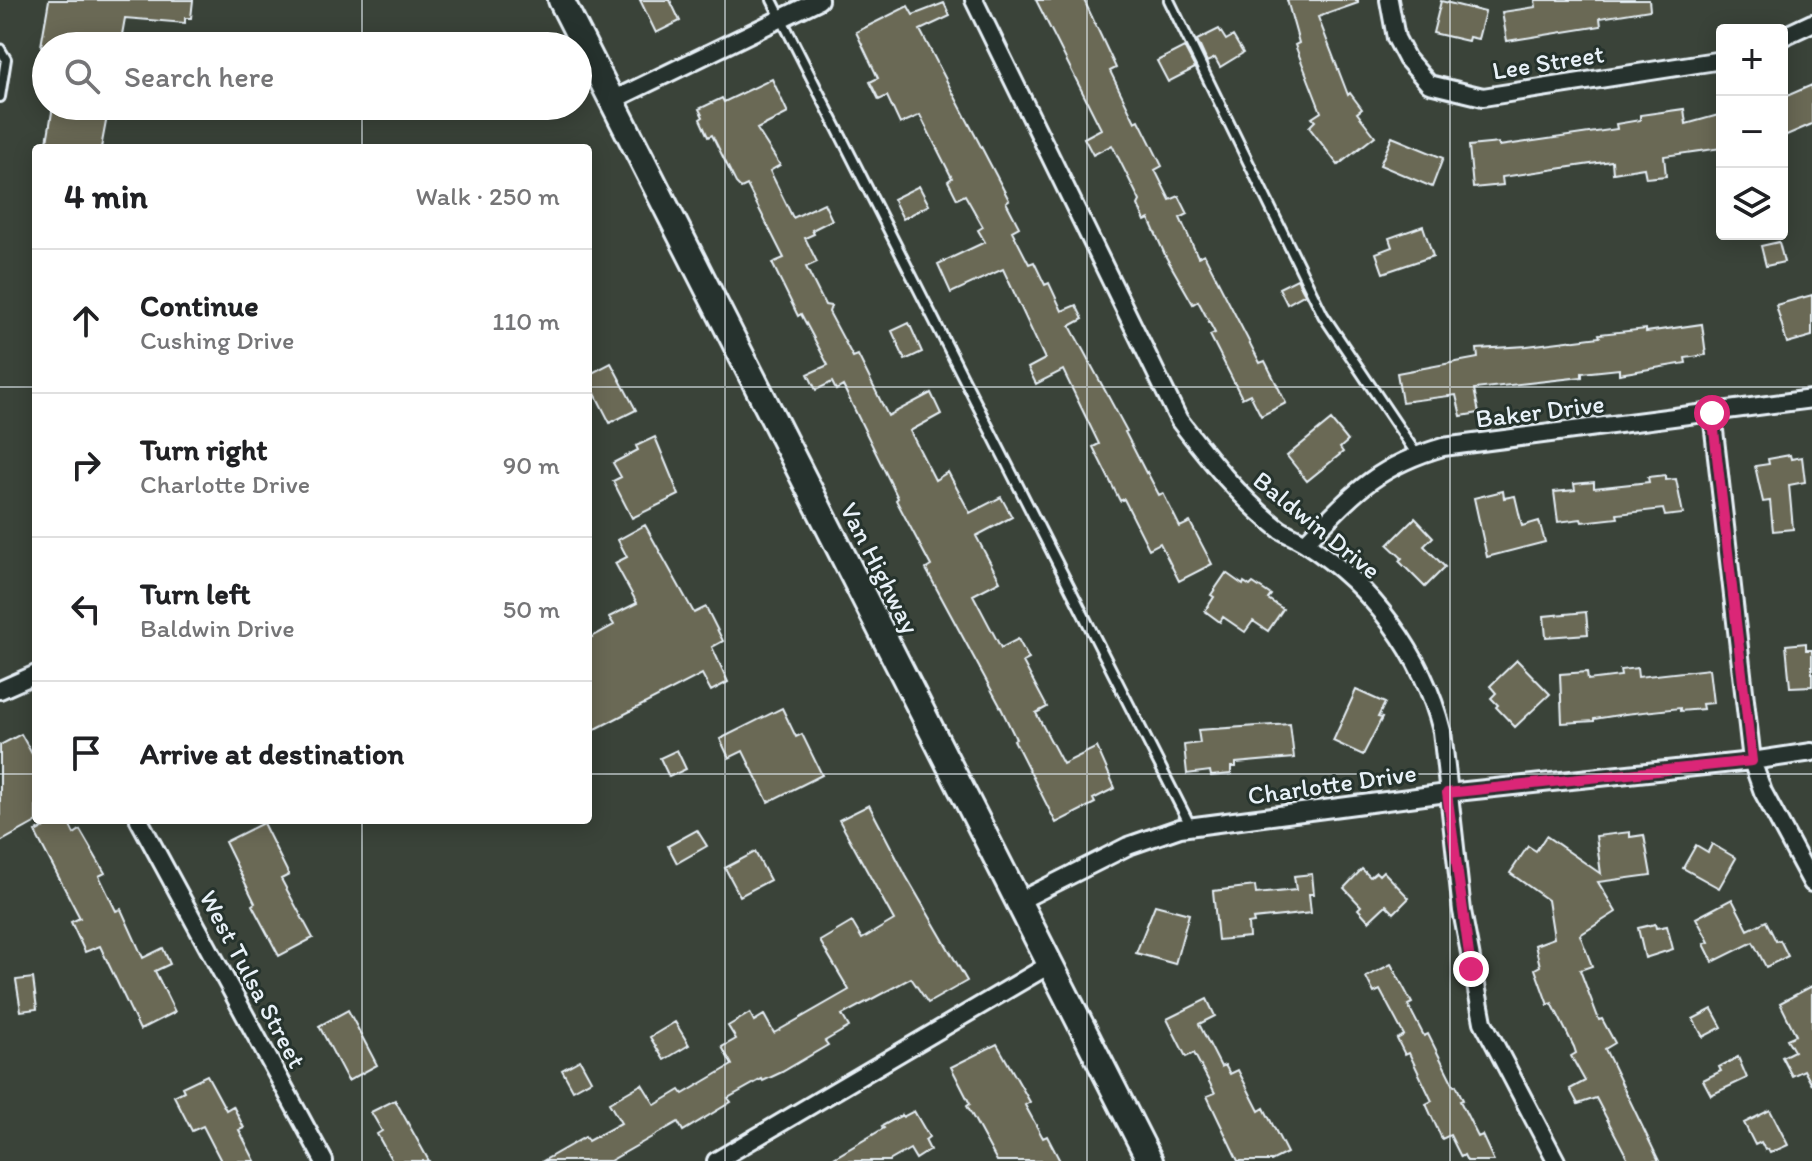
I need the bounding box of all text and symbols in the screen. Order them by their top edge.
map controls [1716,24,1788,240]
button: + [1716,24,1788,96]
search box [32,32,592,120]
street label: Lee Street [1490,37,1606,87]
icon: search [60,54,104,98]
text: Search here [124,58,274,95]
button: − [1716,96,1788,168]
button: layers [1716,168,1788,240]
text: 4 min [64,176,148,217]
text: Walk · 250 m [416,180,560,212]
text: Continue [140,287,259,324]
icon: ahead [64,299,108,343]
text: 110 m [492,305,560,337]
text: Cushing Drive [140,324,294,356]
street label: Baker Drive [1474,387,1606,435]
route start [1694,395,1730,431]
text: Turn right [140,431,268,468]
icon: right [64,443,108,487]
text: 90 m [503,449,560,481]
street label: Baldwin Drive [1247,464,1387,586]
text: Charlotte Drive [140,468,310,500]
street label: Van Highway [833,497,927,639]
text: Turn left [140,575,251,612]
icon: left [64,587,108,631]
text: 50 m [503,593,560,625]
text: Baldwin Drive [140,612,295,644]
icon: arrive [64,731,108,775]
text: Arrive at destination [140,735,404,772]
street label: Charlotte Drive [1246,756,1418,812]
street label: West Tulsa Street [193,884,314,1074]
route end [1453,951,1489,987]

